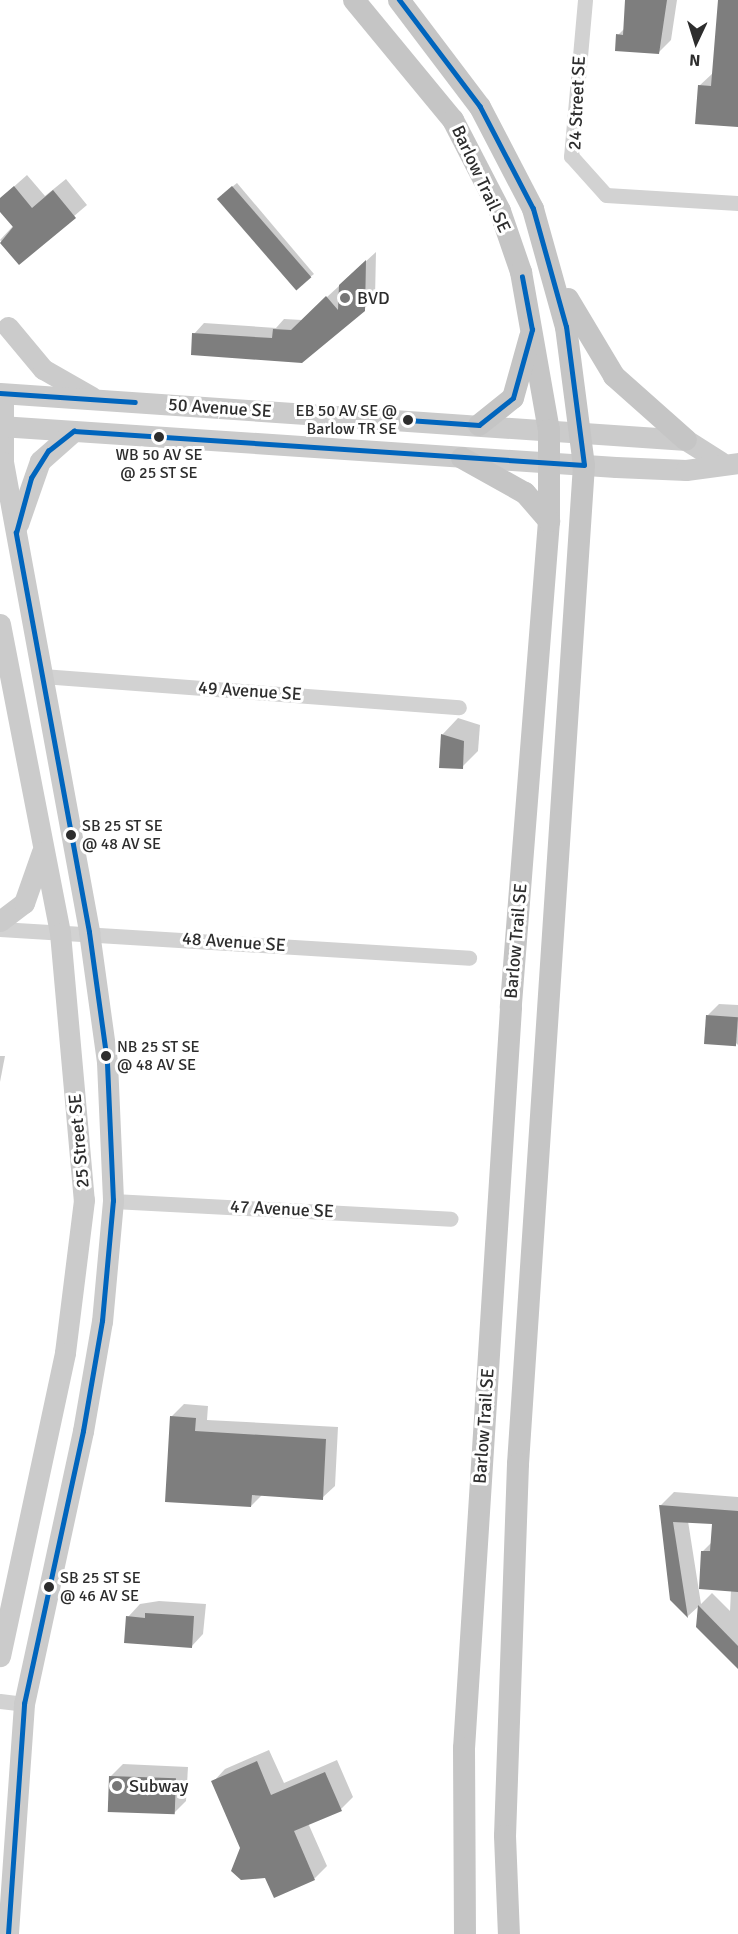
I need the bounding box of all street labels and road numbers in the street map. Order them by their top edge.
street label: 24 Street SE [564,55,590,151]
street label: Barlow Trail SE [447,122,515,236]
street label: 50 Avenue SE [167,394,273,422]
street label: 49 Avenue SE [197,677,303,705]
street label: Barlow Trail SE [500,882,532,1000]
street label: 48 Avenue SE [181,928,287,956]
street label: 25 Street SE [64,1093,94,1189]
street label: 47 Avenue SE [230,1195,334,1223]
street label: Barlow Trail SE [469,1367,499,1485]

